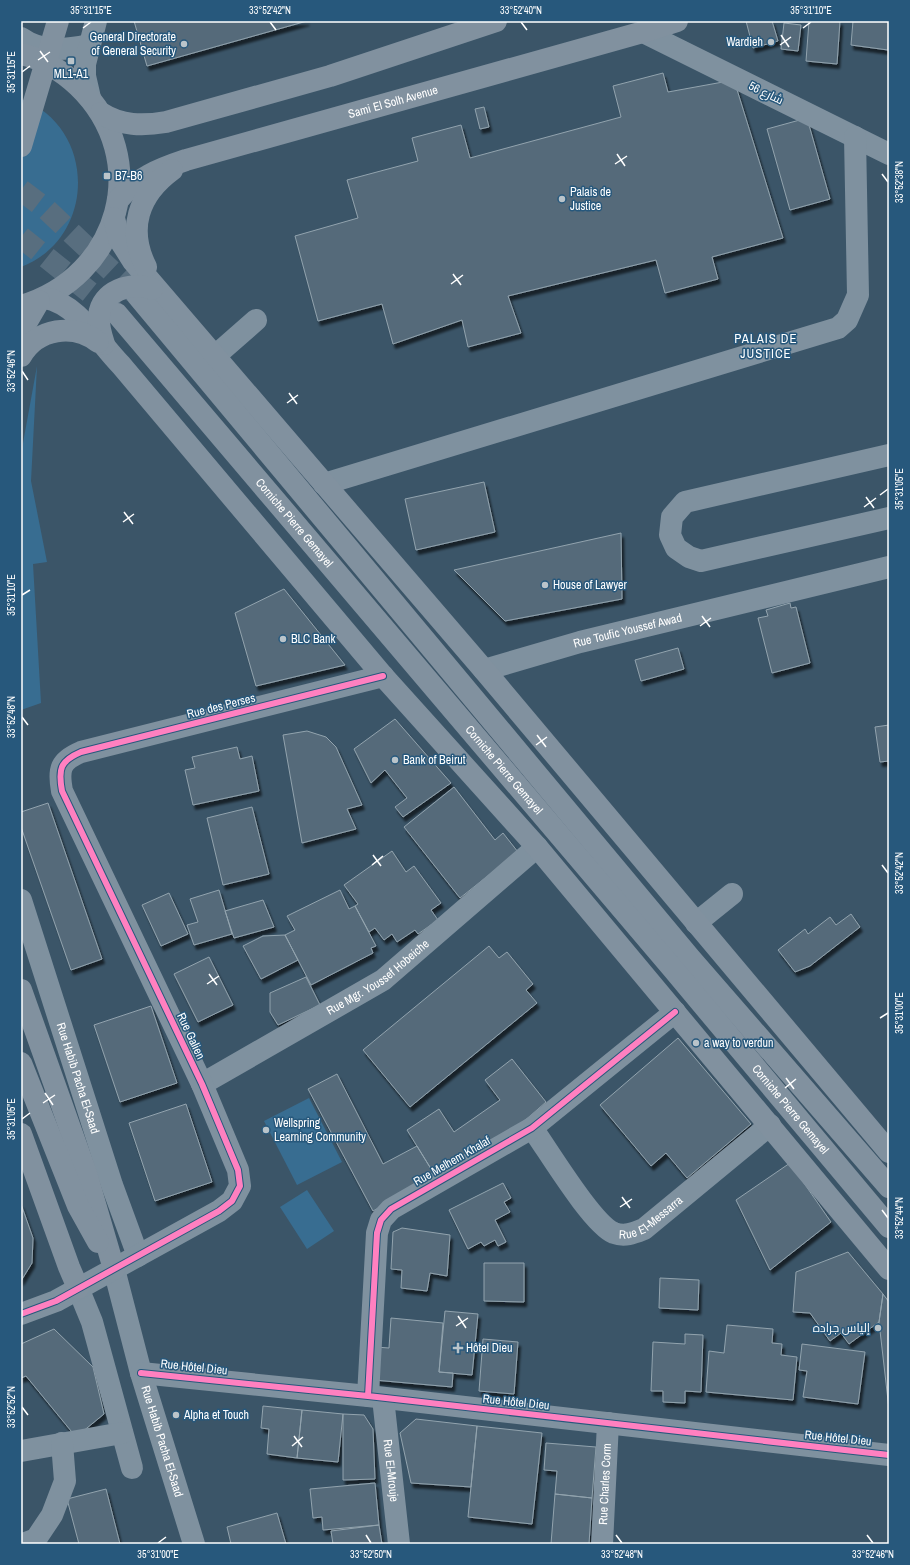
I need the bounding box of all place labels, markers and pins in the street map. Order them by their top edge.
place label: General Directorate of General Security [90,29,176,59]
place label: Wardieh [726,34,763,50]
marker: Wardieh [766,37,776,47]
marker: General Directorate of General Security [179,39,189,49]
marker: ML1-A1 [66,56,76,66]
place label: ML1-A1 [54,66,89,82]
place label: B7-B6 [115,168,142,184]
marker: B7-B6 [102,171,112,181]
place label: Palais de Justice [570,184,611,214]
marker: Palais de Justice [557,194,567,204]
place label: House of Lawyer [553,577,628,593]
marker: House of Lawyer [540,580,550,590]
place label: BLC Bank [291,631,335,647]
marker: BLC Bank [278,634,288,644]
place label: Bank of Beirut [403,752,466,768]
marker: Bank of Beirut [390,755,400,765]
place label: a way to verdun [704,1035,773,1051]
marker: a way to verdun [691,1038,701,1048]
place label: Wellspring Learning Community [274,1115,366,1145]
marker: Wellspring Learning Community [261,1125,271,1135]
place label: إلياس جراده [813,1320,870,1336]
marker: إلياس جراده [873,1323,883,1333]
place label: Hôtel Dieu [466,1340,513,1356]
marker: Hôtel Dieu [453,1343,463,1353]
place label: Alpha et Touch [183,1407,249,1423]
marker: Alpha et Touch [171,1410,181,1420]

